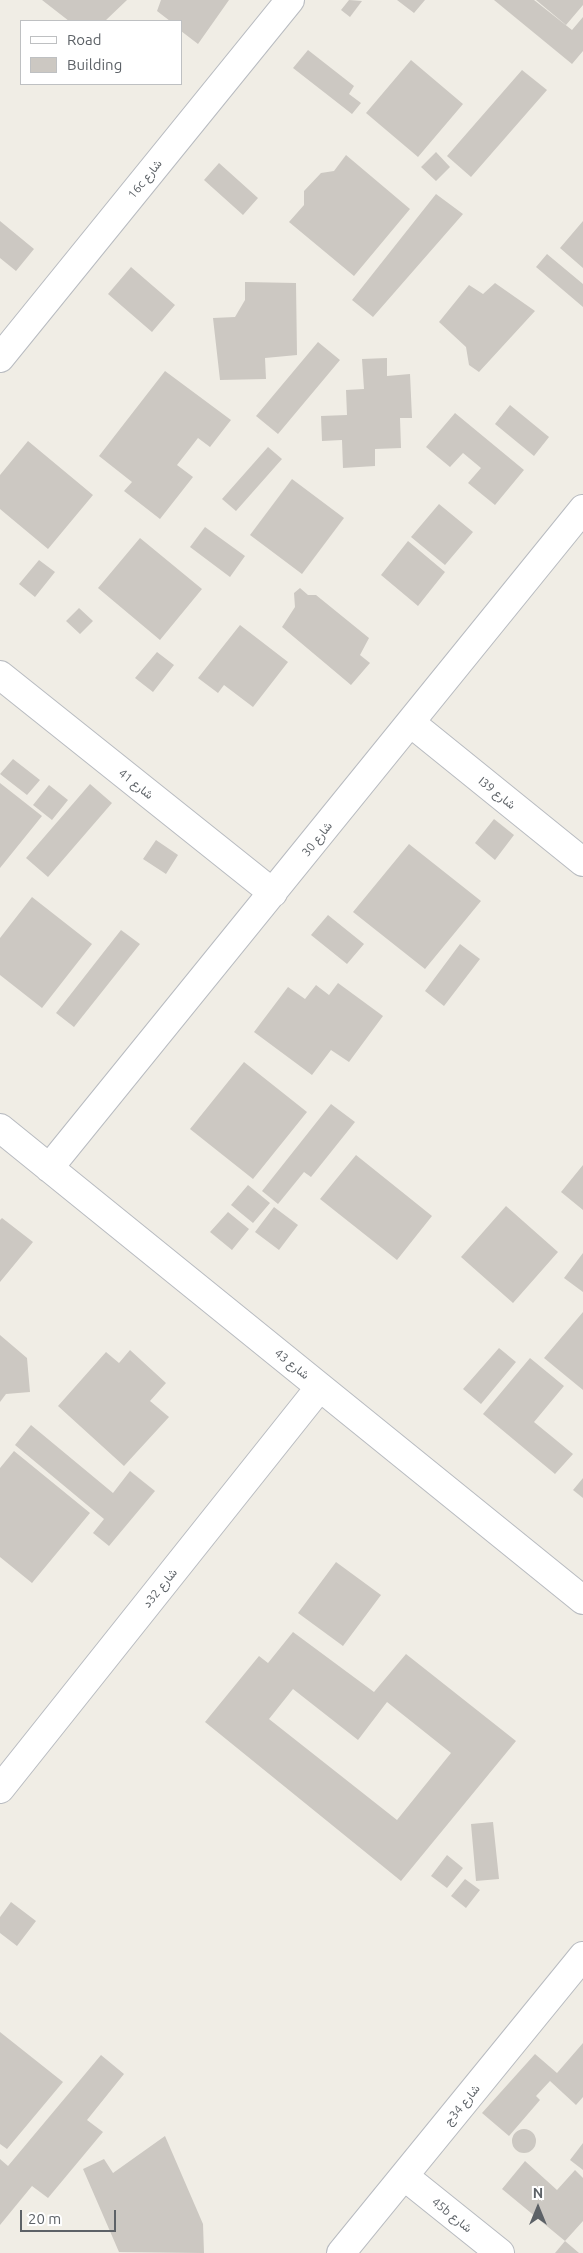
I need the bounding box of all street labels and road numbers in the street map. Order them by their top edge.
street label: 16c شارع [125,157,165,201]
street label: شارع 41 [116,766,156,802]
street label: شارع 39ا [476,774,518,812]
street label: شارع 30 [299,819,335,859]
street label: شارع 43 [272,1346,312,1382]
street label: شارع 32د [140,1566,180,1610]
street label: شارع 34ج [441,2082,483,2128]
street label: 45b شارع [429,2194,475,2236]

